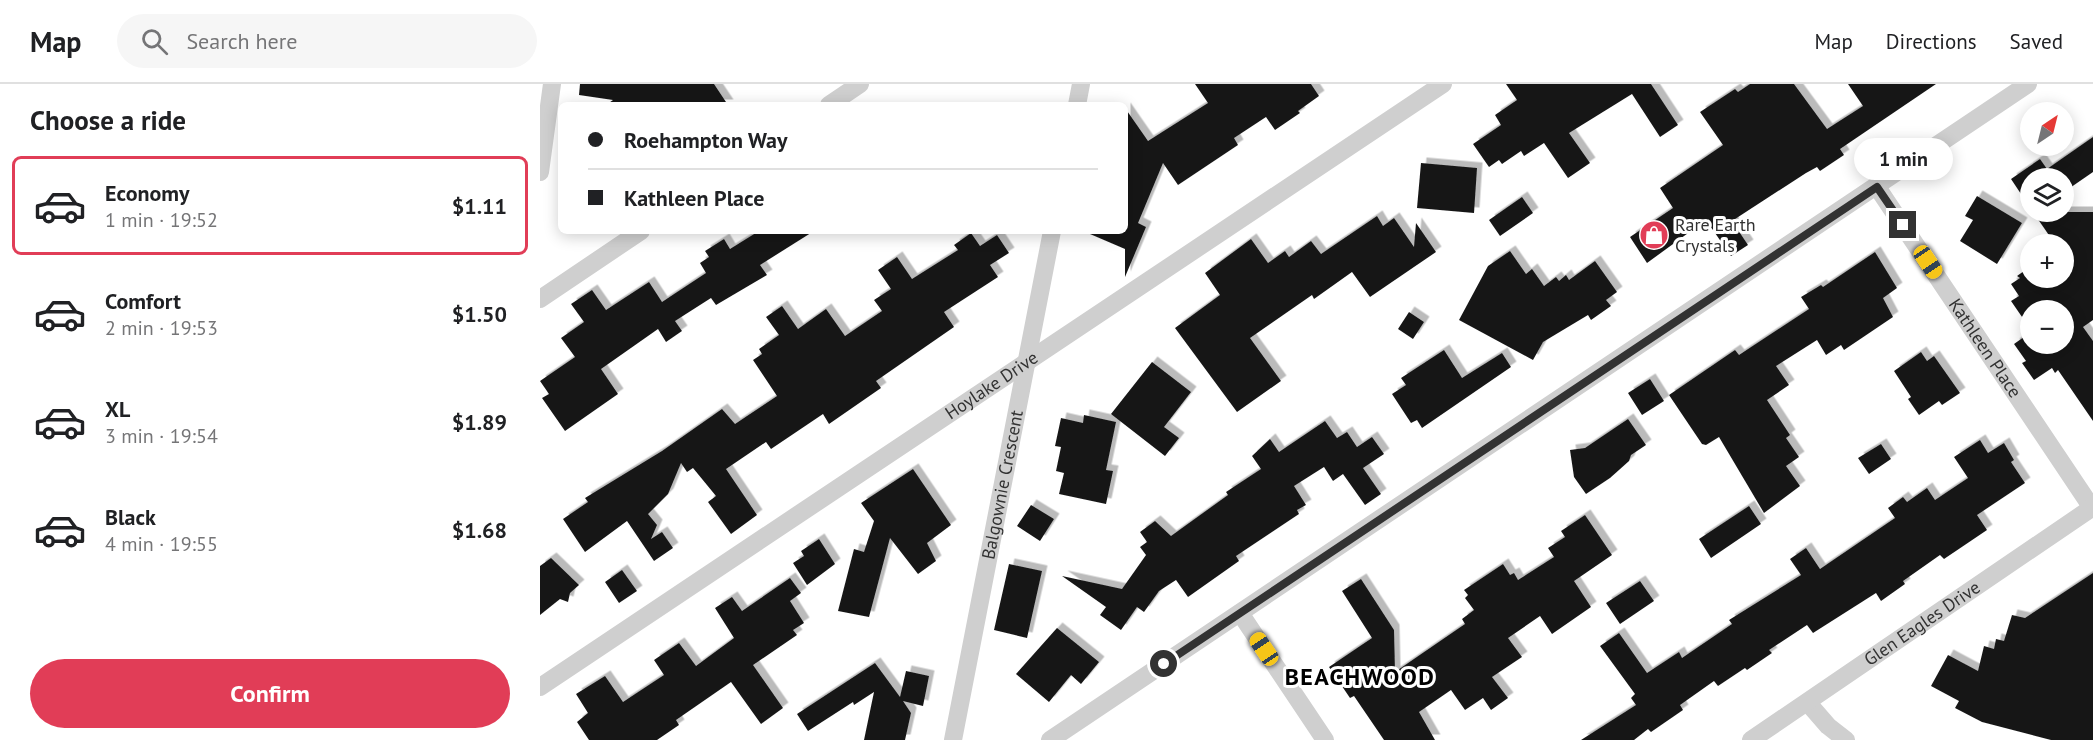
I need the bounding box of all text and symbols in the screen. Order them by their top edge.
search box [117,14,537,68]
text: Map [30,23,81,60]
icon: search [138,25,171,58]
text: Search here [186,27,297,55]
text: Map [1814,28,1853,55]
text: Directions [1886,28,1977,55]
text: Saved [2010,28,2063,55]
north arrow [2020,102,2074,156]
map controls [2020,102,2074,354]
text: Choose a ride [30,103,186,137]
text: Roehampton Way [624,126,787,154]
callout: 1 min [1854,138,1952,180]
text: 1 min [1879,146,1928,172]
button: layers [2020,168,2074,222]
icon: car [33,179,87,233]
text: Economy [105,179,189,207]
text: Kathleen Place [624,184,764,212]
text: $1.11 [452,192,507,220]
text: 1 min · 19:52 [105,207,218,233]
route end [1889,211,1916,238]
place label: Rare Earth Crystals [1675,213,1756,257]
shop icon: Rare Earth Crystals [1638,219,1670,251]
button: + [2020,234,2074,288]
car [1910,242,1946,282]
icon: car [33,287,87,341]
text: Comfort [105,287,181,315]
street label: Kathleen Place [1944,294,2027,402]
text: $1.50 [452,300,507,328]
button: − [2020,300,2074,354]
text: 2 min · 19:53 [105,315,218,341]
street label: Hoylake Drive [940,346,1042,424]
icon: car [33,395,87,449]
text: XL [105,395,130,423]
text: $1.89 [452,408,507,436]
street label: Balgownie Crescent [976,408,1028,561]
text: 3 min · 19:54 [105,423,218,449]
icon: car [33,503,87,557]
text: Black [105,503,156,531]
text: $1.68 [452,516,507,544]
text: 4 min · 19:55 [105,531,218,557]
street label: Glen Eagles Drive [1859,575,1984,671]
car [1246,629,1282,669]
route start [1150,650,1177,677]
button: Confirm [30,659,510,728]
district label: BEACHWOOD [1285,661,1435,692]

